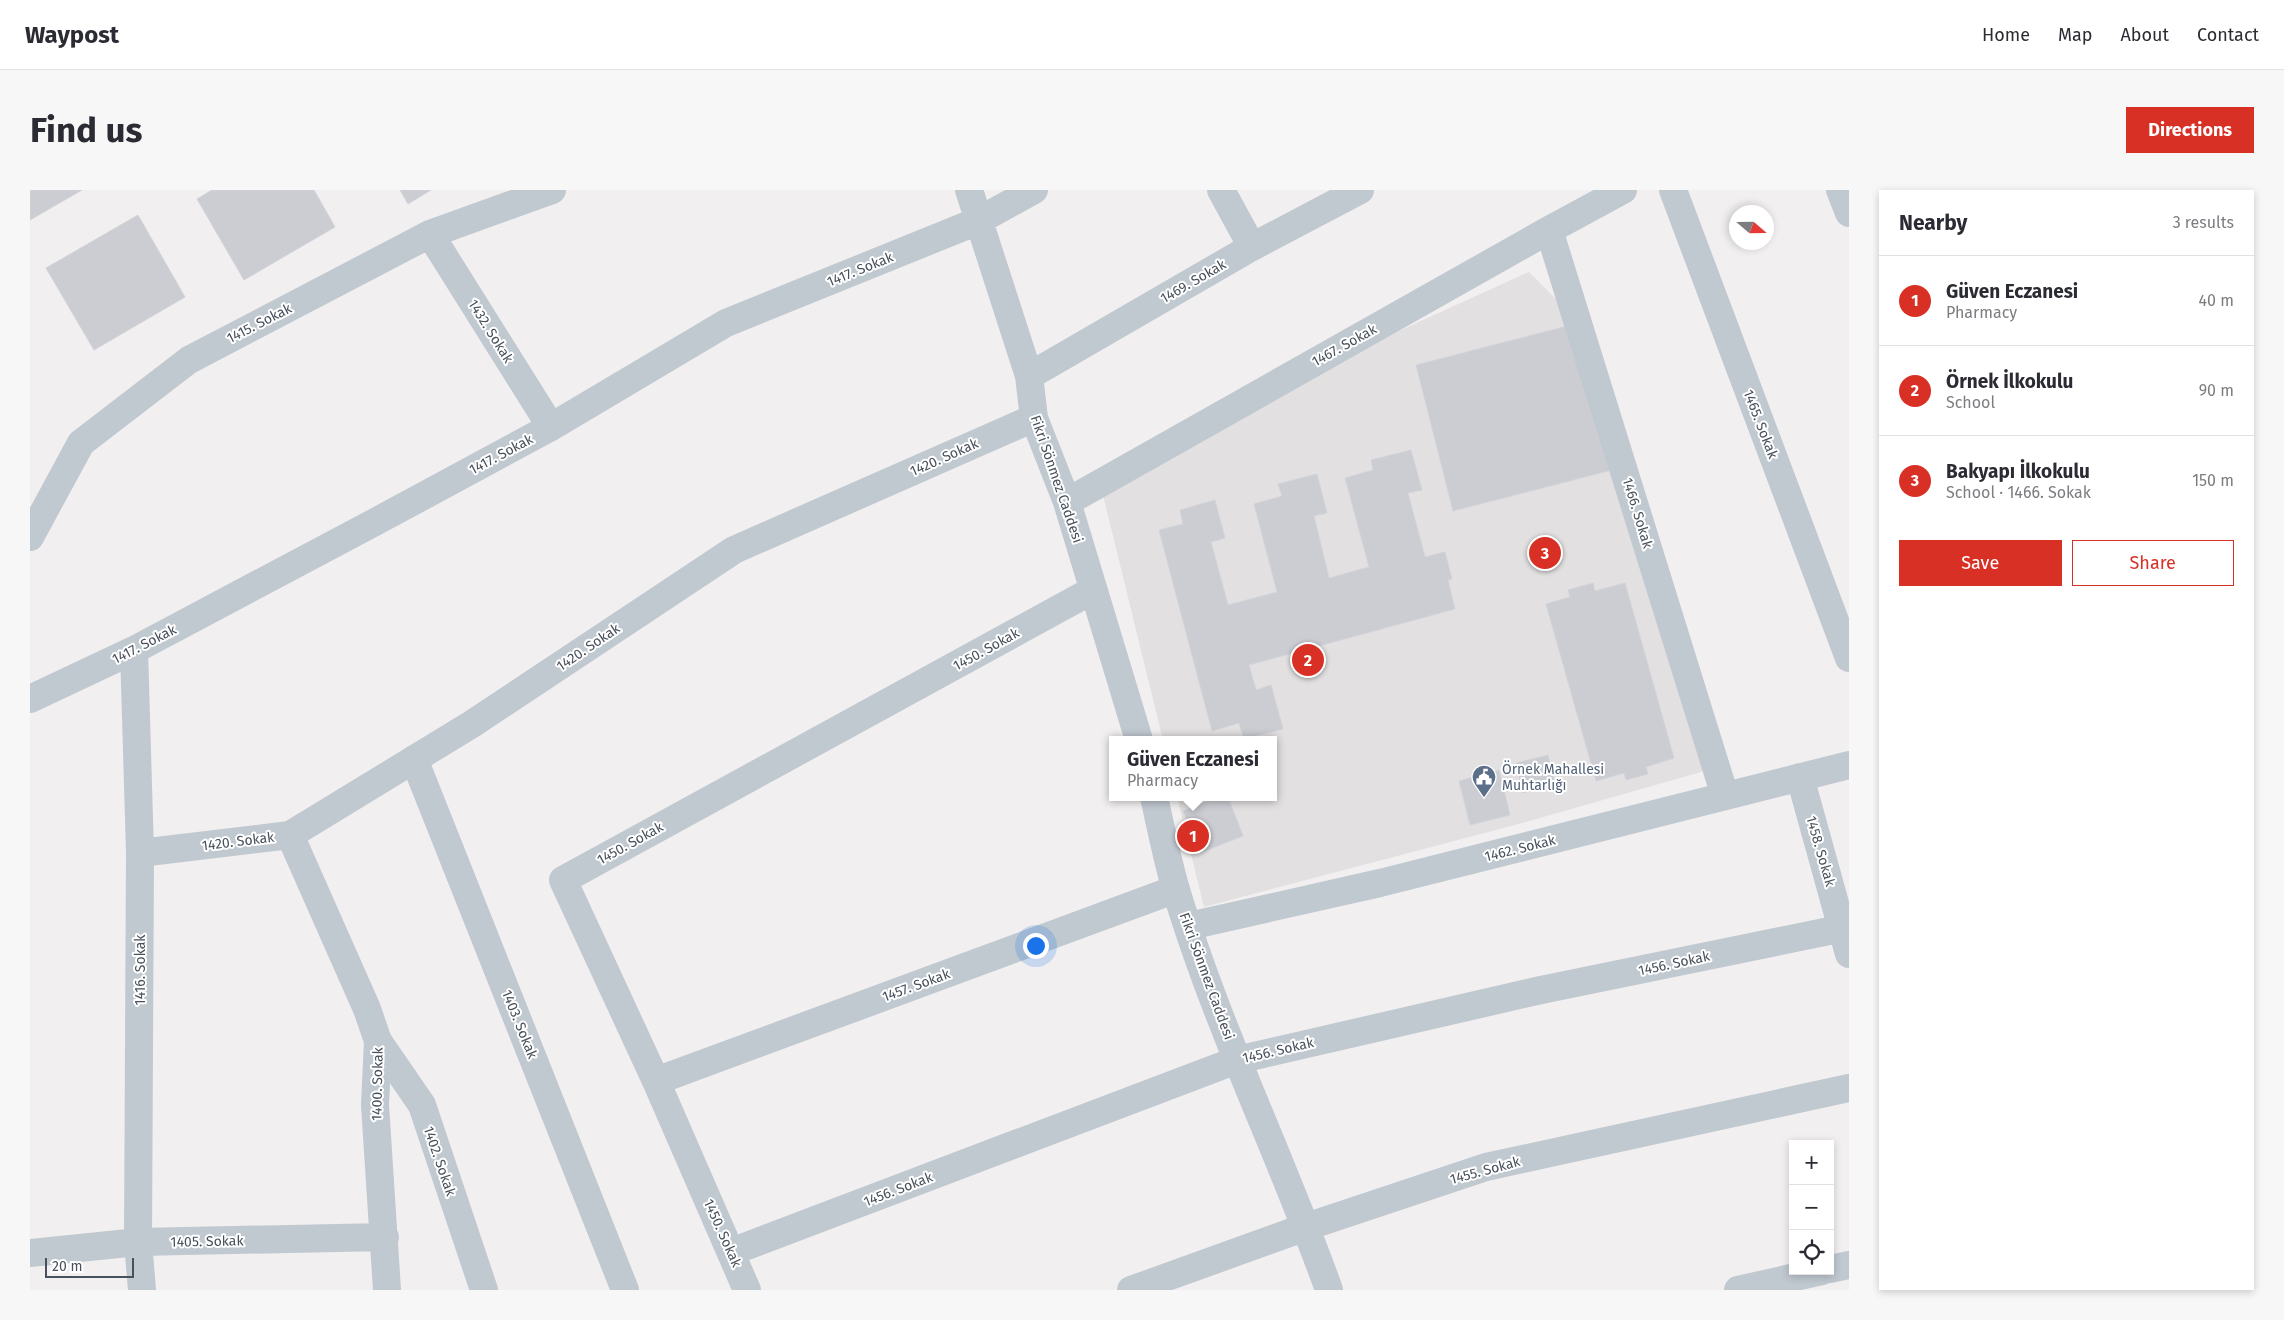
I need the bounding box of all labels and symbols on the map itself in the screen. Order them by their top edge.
north arrow [1729,205,1774,250]
street label: 1417. Sokak [825,248,896,290]
street label: 1469. Sokak [1158,255,1230,307]
street label: 1432. Sokak [464,296,517,367]
street label: 1415. Sokak [224,300,295,347]
street label: 1467. Sokak [1309,320,1380,370]
street label: 1465. Sokak [1740,387,1782,462]
street label: Fikri Sönmez Caddesi [1027,413,1086,545]
street label: 1417. Sokak [467,430,537,478]
street label: 1420. Sokak [908,435,982,480]
street label: 1466. Sokak [1619,476,1657,551]
pin: 3 [1529,534,1561,572]
street label: 1420. Sokak [553,620,624,675]
street label: 1417. Sokak [109,621,180,668]
street label: 1450. Sokak [950,624,1023,675]
pin: 2 [1292,641,1324,679]
place label: Örnek Mahallesi Muhtarlığı [1502,760,1604,794]
public building icon: Örnek Mahallesi Muhtarlığı [1471,764,1497,798]
street label: 1458. Sokak [1802,814,1839,889]
pin: 1 [1177,817,1209,855]
street label: 1450. Sokak [594,818,667,869]
street label: 1420. Sokak [201,829,276,854]
street label: 1462. Sokak [1483,831,1558,865]
street label: Fikri Sönmez Caddesi [1176,910,1237,1042]
your location [1023,933,1049,959]
street label: 1416. Sokak [132,934,149,1005]
street label: 1456. Sokak [1637,947,1712,979]
street label: 1457. Sokak [880,965,953,1006]
street label: 1403. Sokak [498,987,541,1062]
street label: 1456. Sokak [1241,1034,1316,1067]
street label: 1400. Sokak [368,1046,387,1121]
street label: 1402. Sokak [420,1124,460,1199]
street label: 1455. Sokak [1448,1153,1523,1188]
street label: 1456. Sokak [861,1168,936,1210]
street label: 1450. Sokak [700,1196,745,1271]
street label: 1405. Sokak [170,1232,244,1251]
scale bar [45,1255,134,1278]

